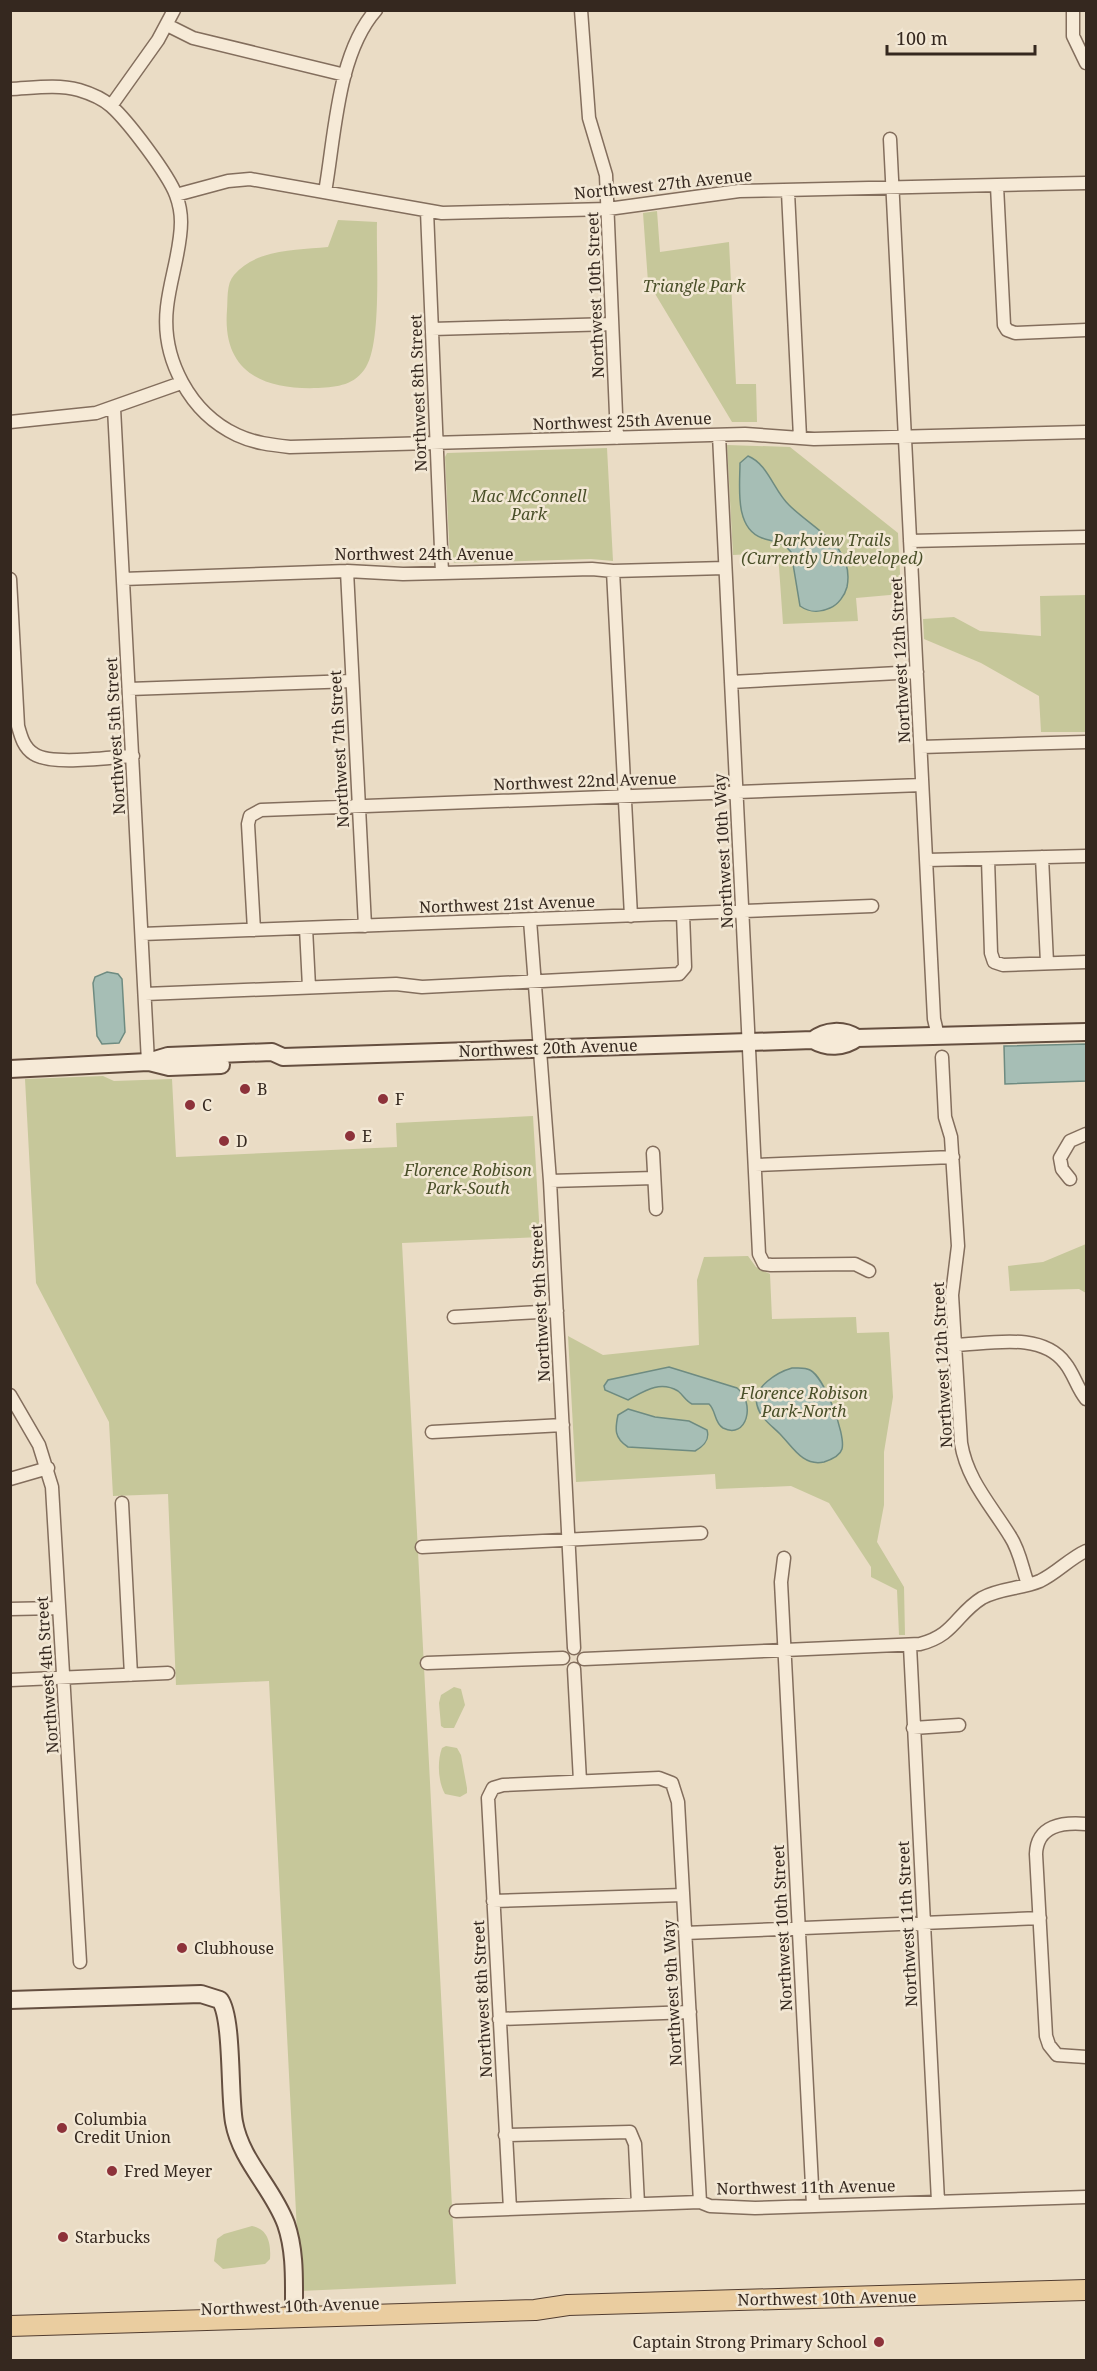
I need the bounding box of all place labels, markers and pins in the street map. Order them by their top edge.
place label: B [257,1078,267,1100]
marker: B [238,1082,252,1096]
place label: F [395,1088,404,1110]
marker: F [376,1092,390,1106]
place label: C [202,1094,212,1116]
marker: C [183,1098,197,1112]
place label: E [362,1125,372,1147]
marker: E [343,1129,357,1143]
place label: D [236,1130,248,1152]
marker: D [217,1134,231,1148]
place label: Clubhouse [194,1937,274,1959]
marker: Clubhouse [175,1941,189,1955]
place label: Columbia Credit Union [74,2108,171,2148]
marker: Columbia Credit Union [55,2121,69,2135]
place label: Fred Meyer [124,2160,213,2182]
marker: Fred Meyer [105,2164,119,2178]
place label: Starbucks [75,2226,150,2248]
marker: Starbucks [56,2230,70,2244]
place label: Captain Strong Primary School [633,2331,867,2353]
marker: Captain Strong Primary School [872,2335,886,2349]

